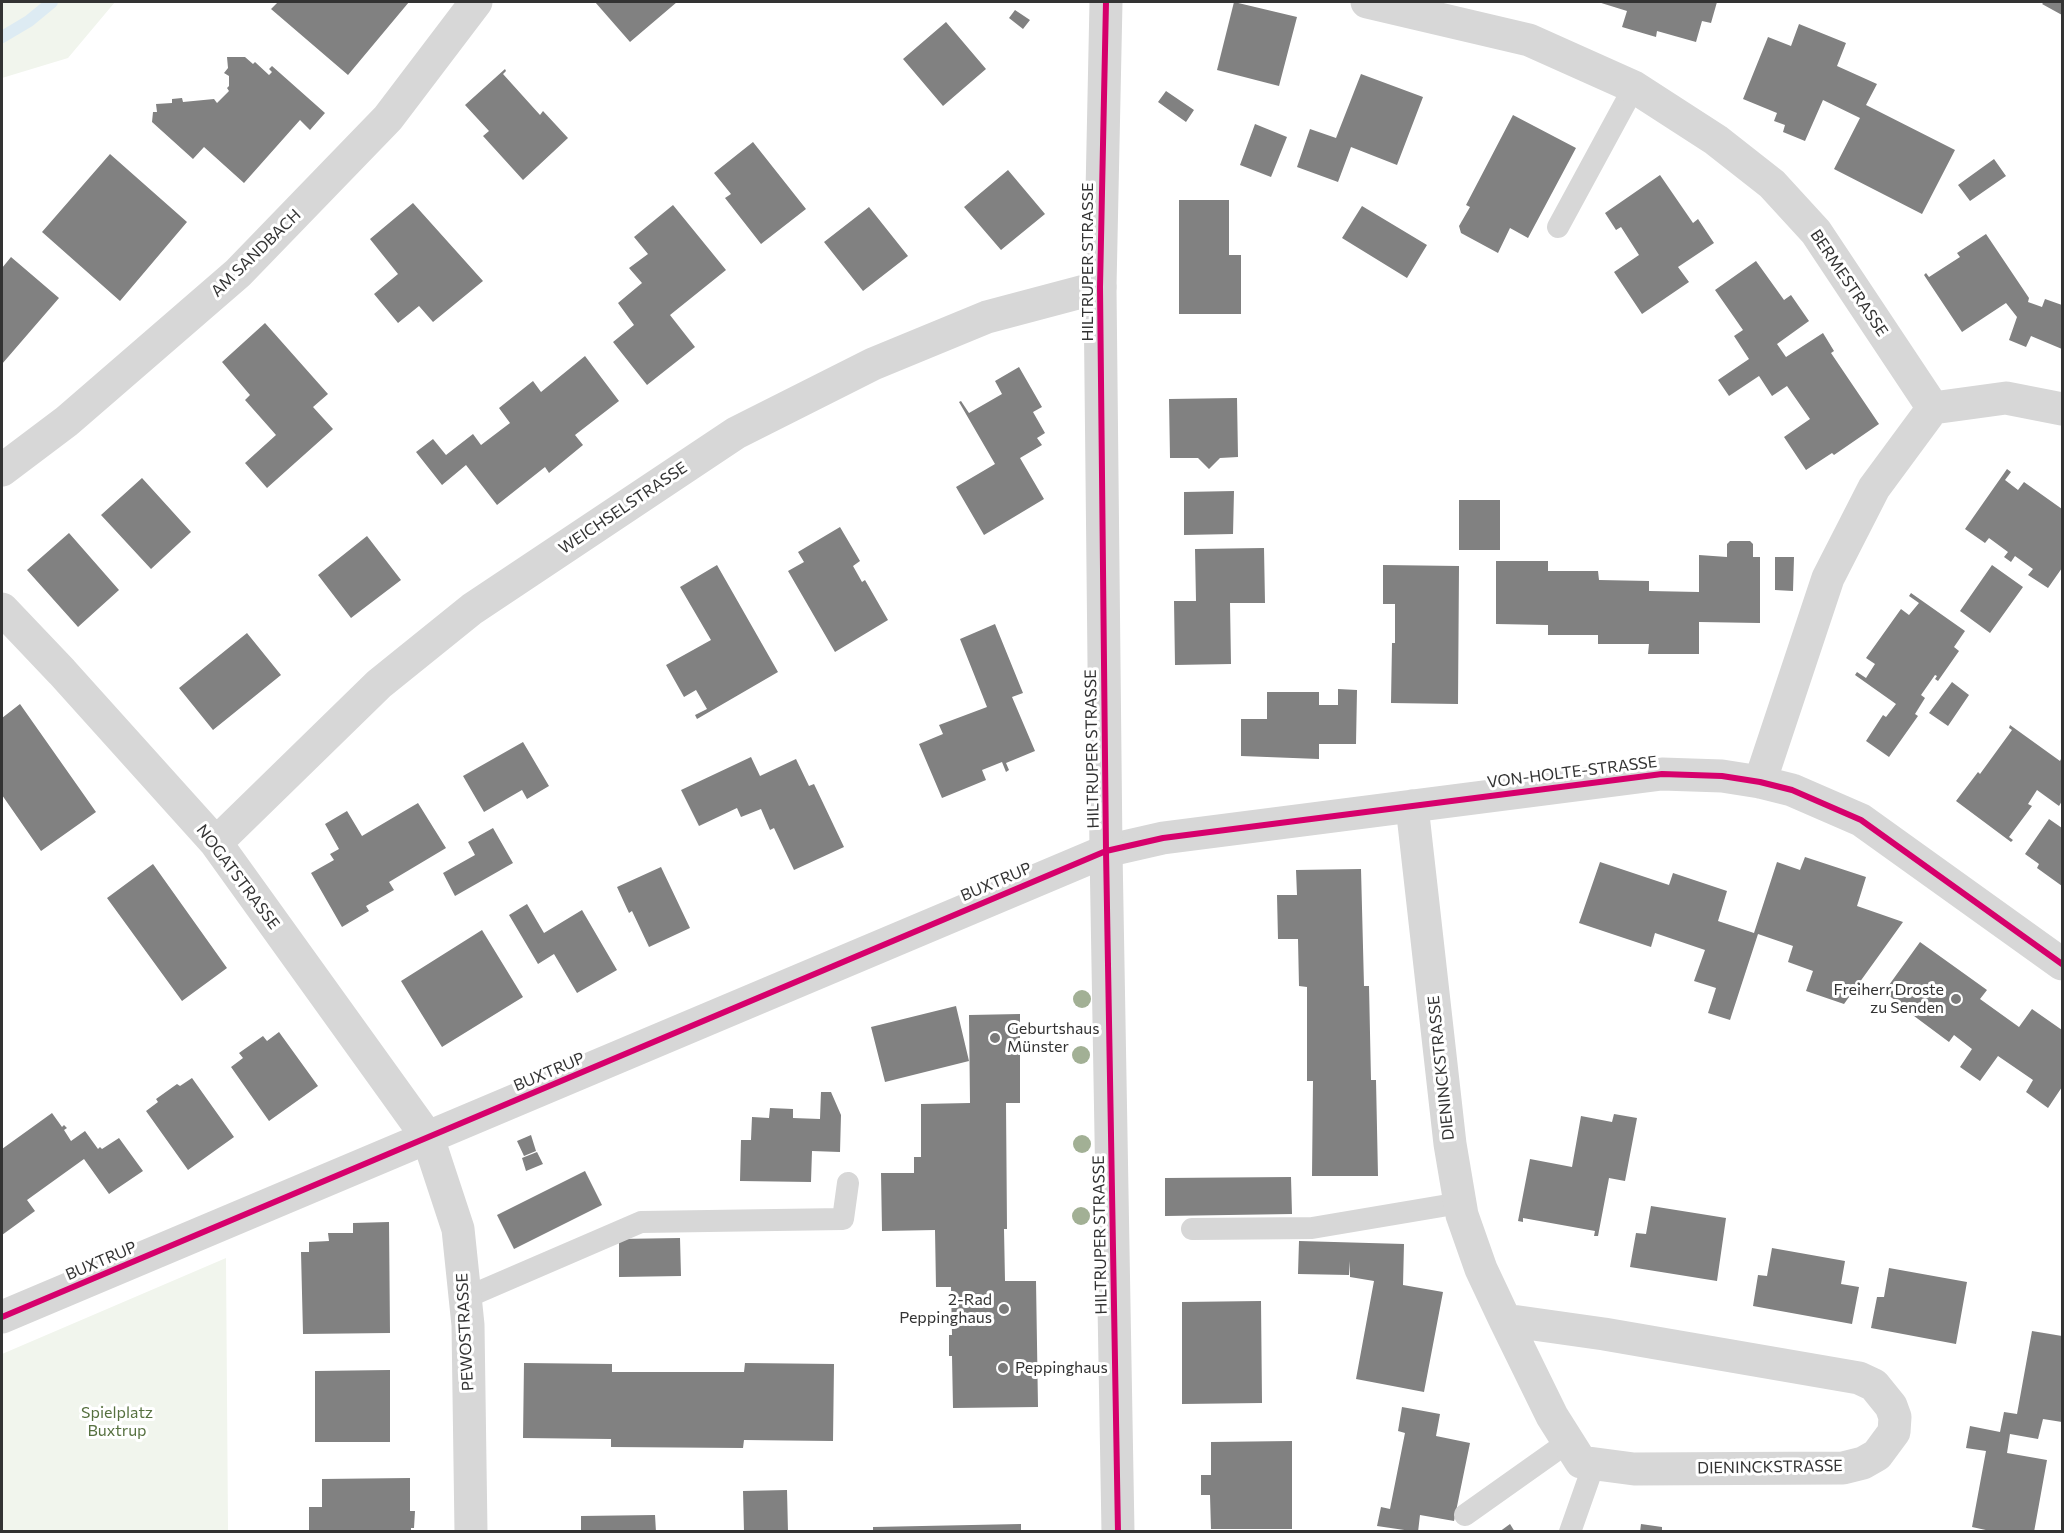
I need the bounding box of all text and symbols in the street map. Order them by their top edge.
street label: HILTRUPER STRASSE [1078,182,1098,342]
street label: AM SANDBACH [207,205,305,301]
street label: BERMESTRASSE [1806,226,1892,340]
street label: WEICHSELSTRASSE [555,458,691,558]
street label: HILTRUPER STRASSE [1081,669,1103,829]
street label: VON-HOLTE-STRASSE [1486,752,1658,792]
street label: NOGATSTRASSE [192,821,284,933]
street label: BUXTRUP [958,858,1034,906]
place label: Freiherr Droste zu Senden [1834,980,1944,1018]
marker: Freiherr Droste zu Senden [1949,992,1963,1006]
street label: DIENINCKSTRASSE [1424,995,1458,1141]
place label: Geburtshaus Münster [1007,1019,1100,1057]
marker: Geburtshaus Münster [988,1031,1002,1045]
street label: BUXTRUP [511,1048,587,1096]
street label: HILTRUPER STRASSE [1089,1155,1111,1315]
street label: BUXTRUP [63,1237,139,1285]
street label: PEWOSTRASSE [452,1273,478,1391]
place label: 2-Rad Peppinghaus [899,1290,992,1328]
marker: 2-Rad Peppinghaus [997,1302,1011,1316]
place label: Peppinghaus [1015,1358,1108,1378]
marker: Peppinghaus [996,1361,1010,1375]
park label: Spielplatz Buxtrup [81,1403,153,1441]
street label: DIENINCKSTRASSE [1697,1456,1843,1478]

